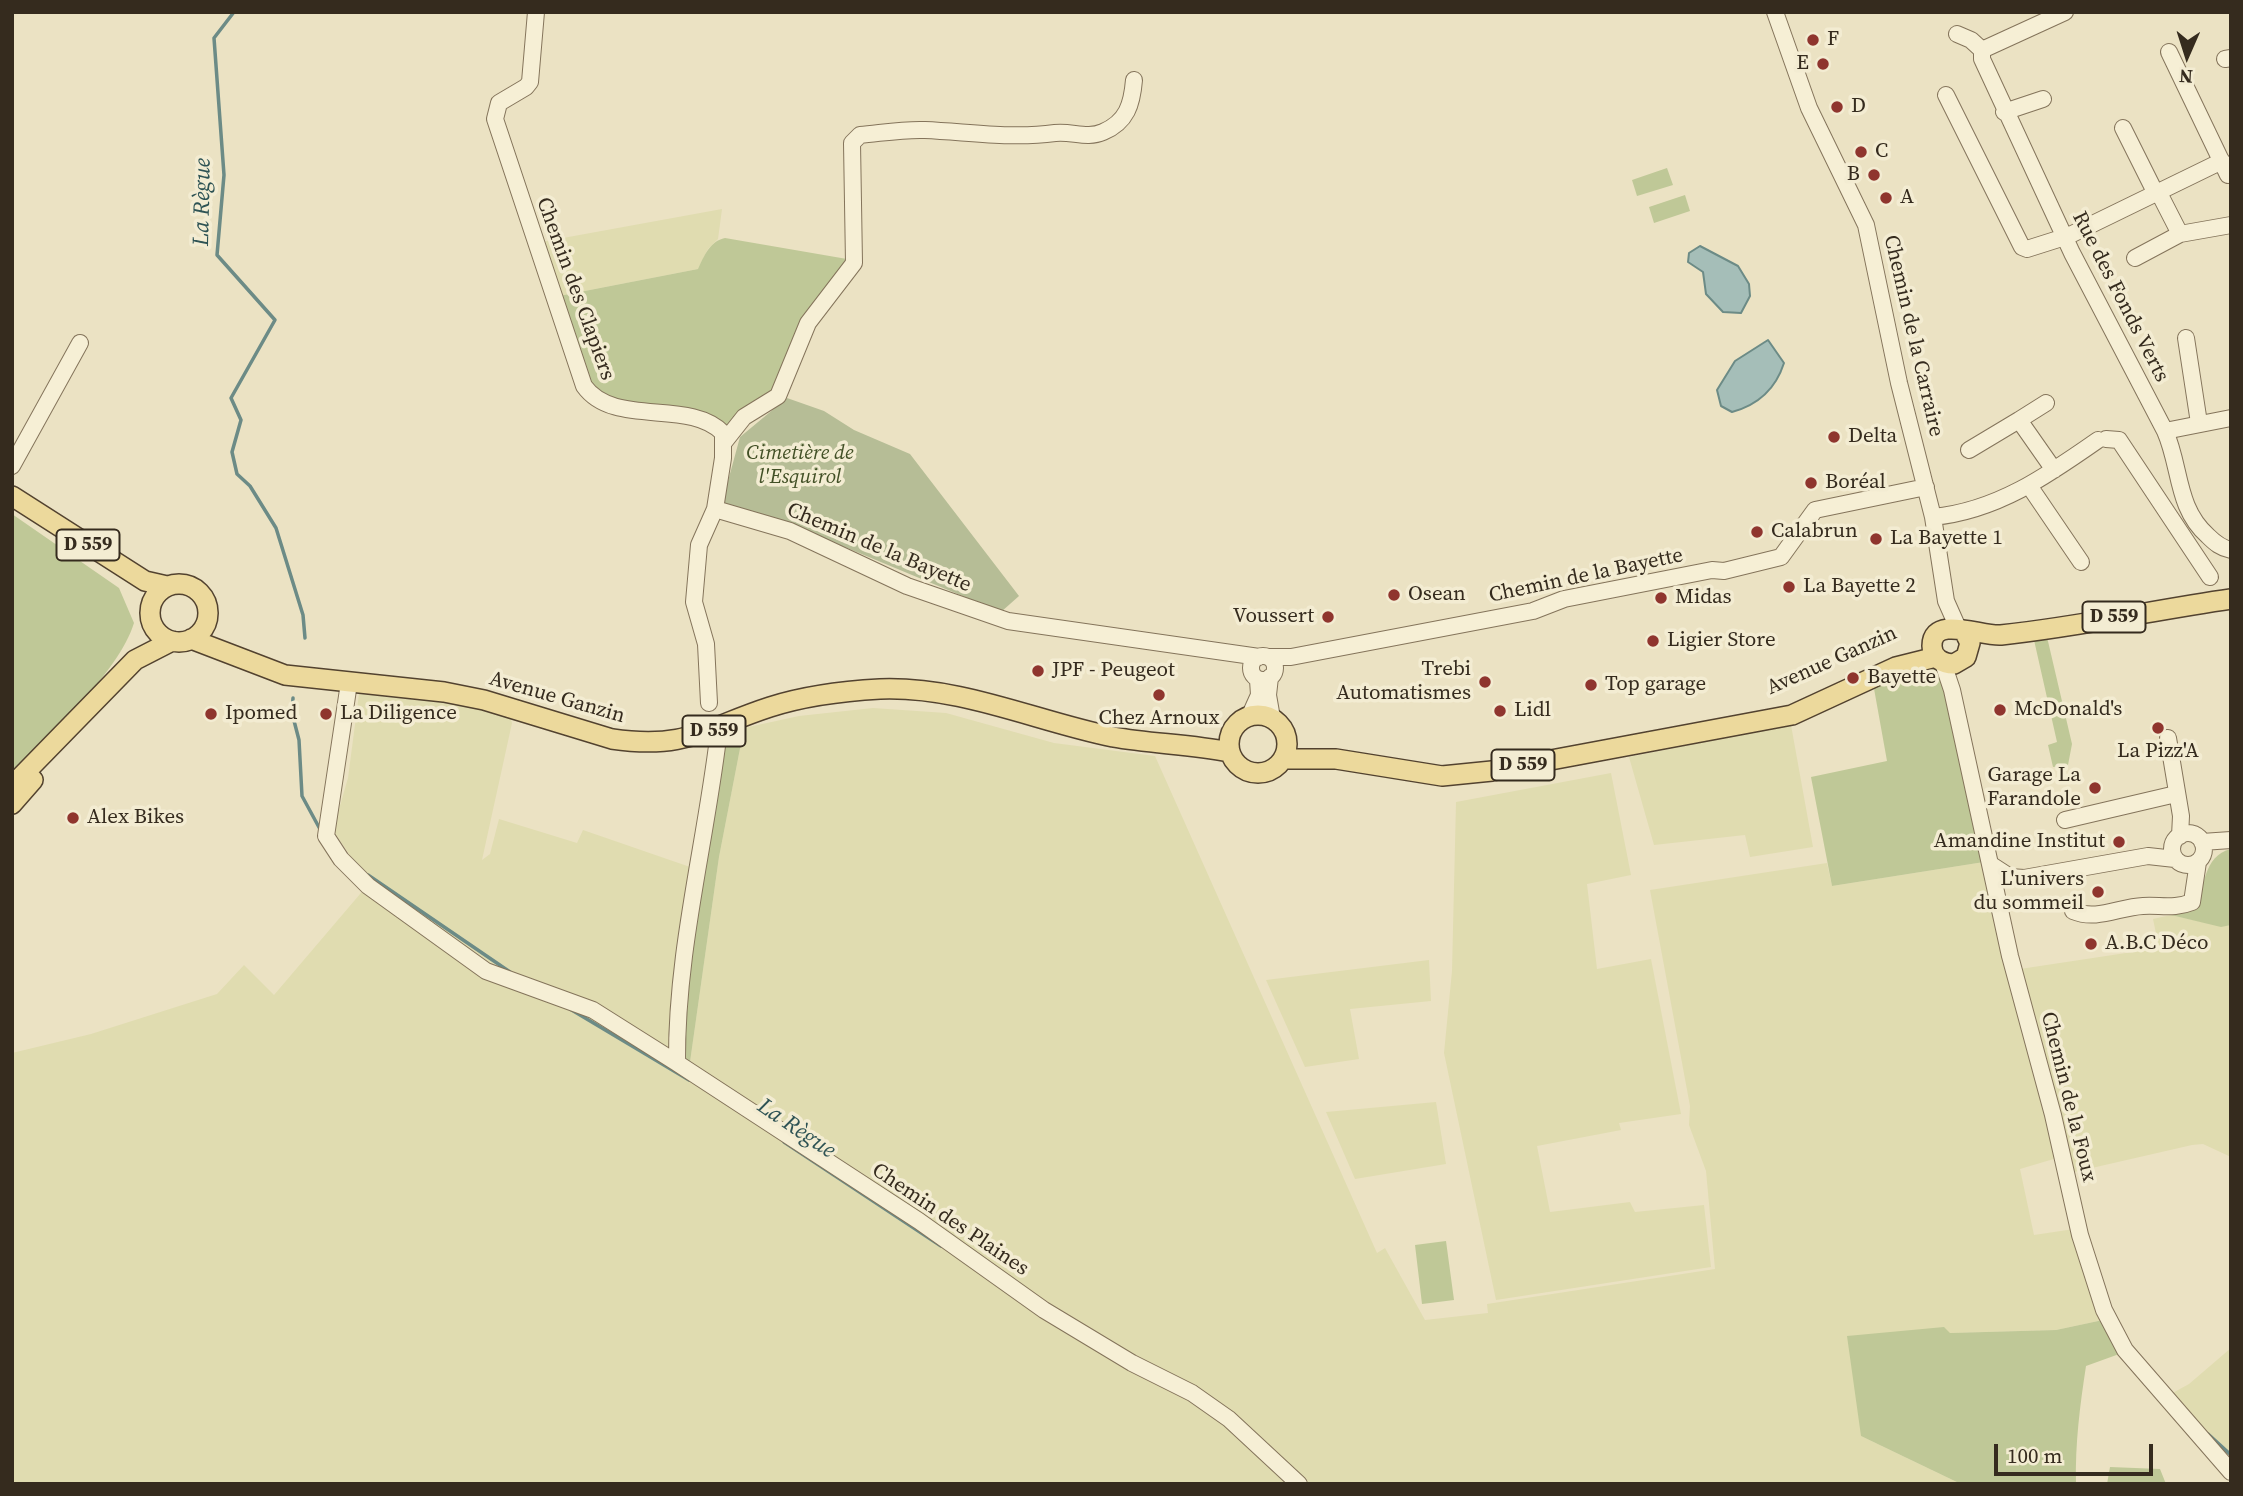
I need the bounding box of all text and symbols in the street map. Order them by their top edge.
north arrow [2152,21,2222,91]
place label: F [1827,27,1839,53]
marker: F [1805,32,1821,48]
place label: E [1796,51,1809,77]
marker: E [1815,56,1831,72]
text: N [2178,64,2193,90]
place label: D [1851,94,1866,120]
marker: D [1829,99,1845,115]
place label: C [1875,139,1888,165]
marker: C [1853,144,1869,160]
water label: La Règue [188,158,218,246]
place label: B [1847,162,1860,188]
marker: B [1866,167,1882,183]
place label: A [1900,185,1914,211]
marker: A [1878,190,1894,206]
street label: Chemin des Clapiers [530,194,620,384]
street label: Rue des Fonds Verts [2066,208,2174,386]
street label: Chemin de la Carraire [1878,233,1948,439]
place label: Delta [1848,424,1897,450]
marker: Delta [1826,429,1842,445]
park label: Cimetière de l'Esquirol [746,441,854,491]
place label: Boréal [1825,470,1886,496]
marker: Boréal [1803,475,1819,491]
street label: Chemin de la Bayette [783,498,975,598]
place label: Calabrun [1771,519,1858,545]
marker: Calabrun [1749,524,1765,540]
place label: La Bayette 1 [1890,526,2003,552]
road number: D 559 [56,530,119,560]
marker: La Bayette 1 [1868,531,1884,547]
street label: Chemin de la Bayette [1487,543,1685,609]
place label: La Bayette 2 [1803,574,1916,600]
marker: La Bayette 2 [1781,579,1797,595]
place label: Osean [1408,582,1466,608]
place label: Midas [1675,585,1732,611]
marker: Osean [1386,587,1402,603]
marker: Midas [1653,590,1669,606]
road number: D 559 [2082,602,2146,632]
place label: Voussert [1233,604,1314,630]
marker: Voussert [1320,609,1336,625]
street label: Avenue Ganzin [1763,621,1901,701]
place label: Ligier Store [1667,628,1776,654]
marker: Ligier Store [1645,633,1661,649]
place label: Trebi Automatismes [1336,657,1471,707]
place label: JPF - Peugeot [1052,658,1175,684]
marker: JPF - Peugeot [1030,663,1046,679]
place label: Bayette [1867,665,1936,691]
street label: Avenue Ganzin [486,667,628,729]
marker: Bayette [1845,670,1861,686]
place label: Top garage [1605,672,1706,698]
marker: Trebi Automatismes [1477,674,1493,690]
marker: Top garage [1583,677,1599,693]
marker: Chez Arnoux [1151,687,1167,703]
place label: McDonald's [2014,697,2122,723]
place label: Lidl [1514,698,1551,724]
place label: Ipomed [225,701,297,727]
place label: La Diligence [340,701,457,727]
marker: McDonald's [1992,702,2008,718]
marker: Lidl [1492,703,1508,719]
marker: Ipomed [203,706,219,722]
marker: La Diligence [318,706,334,722]
place label: Chez Arnoux [1098,706,1220,732]
road number: D 559 [682,716,746,746]
marker: La Pizz'A [2150,720,2166,736]
place label: La Pizz'A [2117,739,2199,765]
road number: D 559 [1492,750,1554,780]
place label: Garage La Farandole [1987,763,2081,813]
marker: Garage La Farandole [2087,780,2103,796]
place label: Alex Bikes [87,805,184,831]
marker: Alex Bikes [65,810,81,826]
place label: Amandine Institut [1934,829,2105,855]
marker: Amandine Institut [2111,834,2127,850]
place label: L'univers du sommeil [1973,867,2084,917]
marker: L'univers du sommeil [2090,884,2106,900]
place label: A.B.C Déco [2105,931,2208,957]
marker: A.B.C Déco [2083,936,2099,952]
street label: Chemin de la Foux [2035,1009,2101,1185]
water label: La Règue [752,1093,840,1165]
street label: Chemin des Plaines [867,1158,1033,1282]
scale bar [1998,1430,2157,1474]
text: 100 m [2007,1441,2062,1470]

